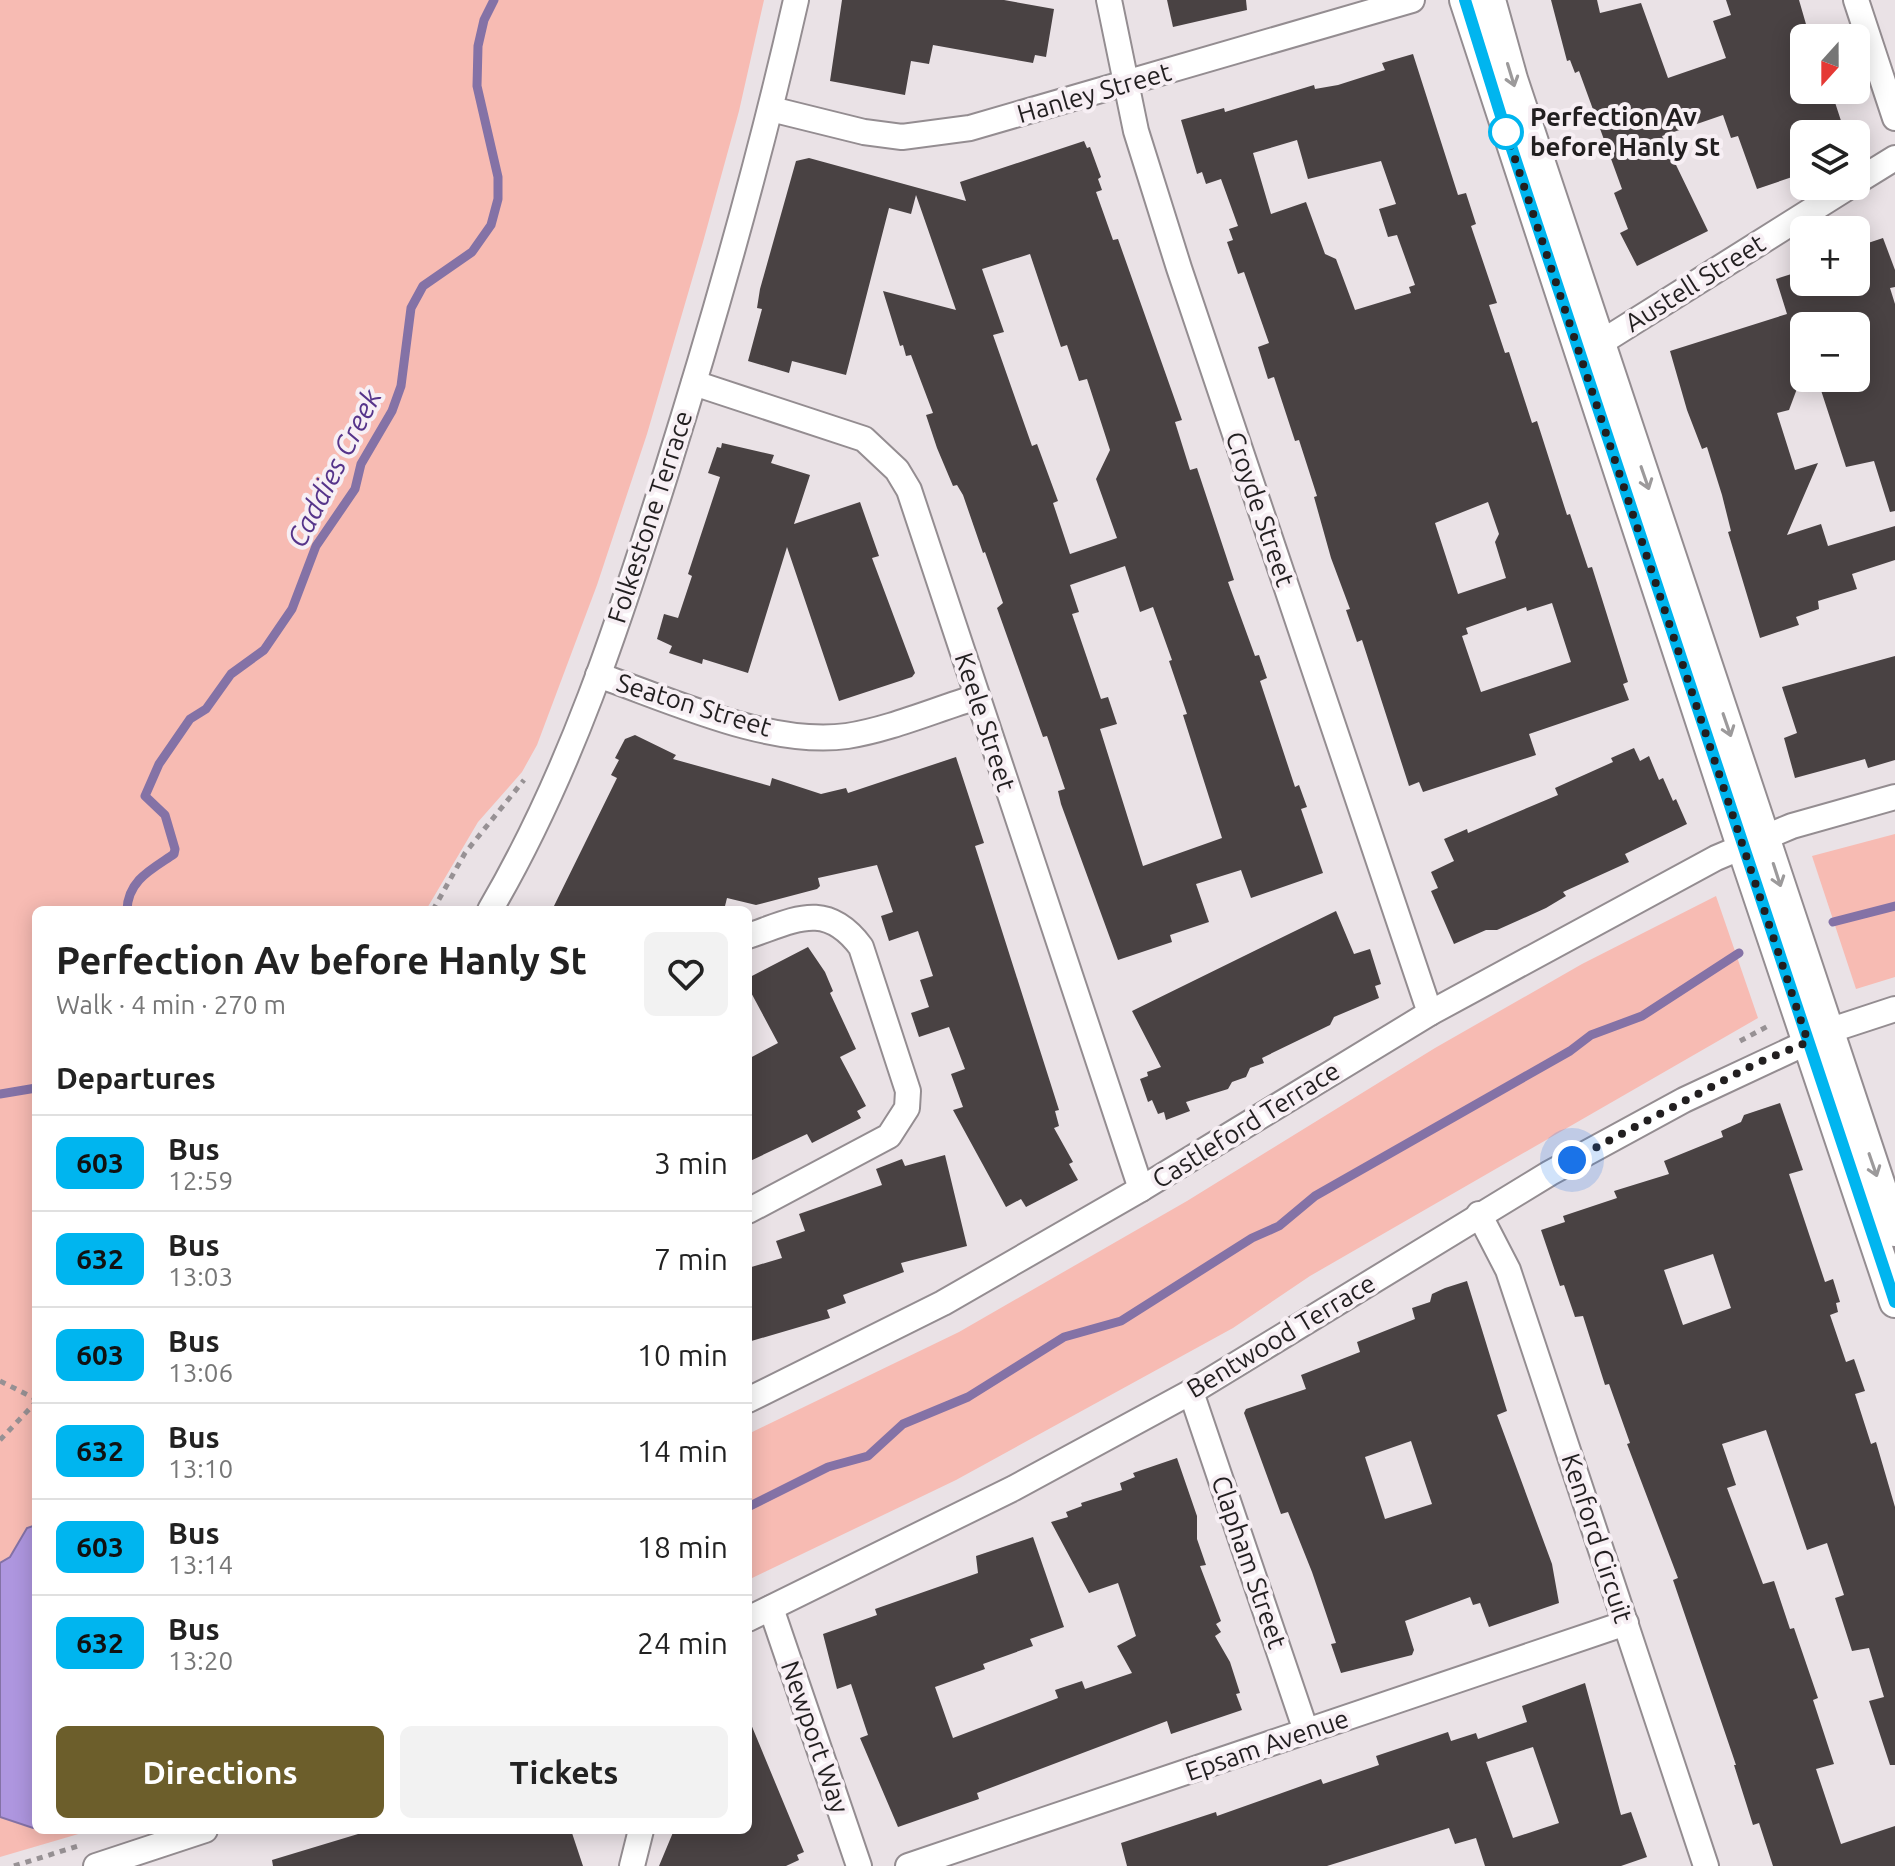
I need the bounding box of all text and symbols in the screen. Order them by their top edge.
north arrow [1790,24,1870,104]
map controls [1790,24,1870,392]
street label: Hanley Street [1014,57,1174,128]
one-way arrow [1505,62,1519,87]
place label: Perfection Av before Hanly St [1530,102,1720,161]
marker: Perfection Av before Hanly St [1489,115,1523,149]
button: layers [1790,120,1870,200]
button: + [1790,216,1870,296]
street label: Austell Street [1619,228,1770,337]
button: − [1790,312,1870,392]
water label: Caddies Creek [280,383,387,552]
street label: Folkestone Terrace [602,407,698,627]
street label: Croyde Street [1220,428,1300,590]
one-way arrow [1638,465,1653,490]
street label: Keele Street [949,649,1022,795]
street label: Seaton Street [613,667,775,742]
one-way arrow [1721,712,1736,737]
one-way arrow [1770,862,1785,888]
button: heart [644,932,728,1016]
text: Perfection Av before Hanly St [56,939,587,981]
text: Walk · 4 min · 270 m [56,990,286,1019]
street label: Castleford Terrace [1147,1055,1345,1194]
text: Departures [56,1061,216,1095]
text: Bus [168,1132,220,1166]
your location [1552,1140,1592,1180]
text: 3 min [654,1146,728,1180]
text: 603 [76,1147,124,1178]
one-way arrow [1866,1152,1881,1178]
text: 12:59 [168,1166,233,1195]
text: Bus [168,1228,220,1262]
text: 7 min [654,1242,728,1276]
text: 632 [76,1243,124,1274]
text: 13:03 [168,1262,233,1291]
street label: Bentwood Terrace [1181,1268,1380,1403]
text: Bus [168,1324,220,1358]
text: 10 min [637,1338,728,1372]
text: 603 [76,1339,124,1370]
text: 13:06 [168,1358,233,1387]
text: Bus [168,1420,220,1454]
text: 14 min [637,1434,728,1468]
text: 632 [76,1435,124,1466]
street label: Kenford Circuit [1556,1450,1639,1626]
text: 13:10 [168,1454,233,1483]
street label: Clapham Street [1206,1472,1293,1652]
text: Bus [168,1516,220,1550]
text: 18 min [637,1530,728,1564]
text: 603 [76,1531,124,1562]
text: 13:14 [168,1550,233,1579]
text: Bus [168,1612,220,1646]
text: 24 min [637,1626,728,1660]
text: 632 [76,1627,124,1658]
text: 13:20 [168,1646,233,1675]
street label: Newport Way [776,1657,855,1817]
street label: Epsam Avenue [1182,1703,1352,1786]
button: Directions [56,1726,384,1818]
button: Tickets [400,1726,728,1818]

